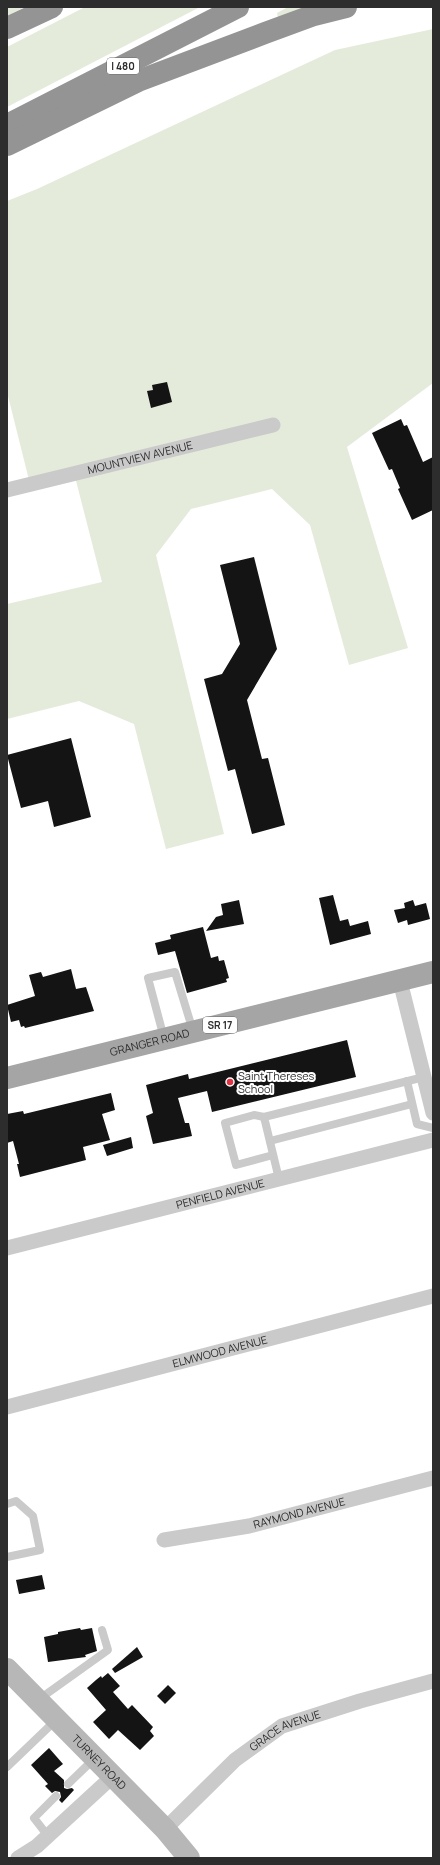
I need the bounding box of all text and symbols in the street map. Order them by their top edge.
road number: I 480 [107,58,139,74]
street label: MOUNTVIEW AVENUE [86,437,194,477]
road number: SR 17 [203,1017,237,1033]
street label: GRANGER ROAD [108,1025,191,1059]
place label: Saint Thereses School [238,1068,315,1096]
marker: Saint Thereses School [225,1077,235,1087]
street label: PENFIELD AVENUE [174,1175,266,1212]
street label: ELMWOOD AVENUE [171,1332,269,1371]
street label: RAYMOND AVENUE [251,1493,347,1532]
street label: GRACE AVENUE [246,1706,322,1754]
street label: TURNEY ROAD [69,1731,130,1793]

